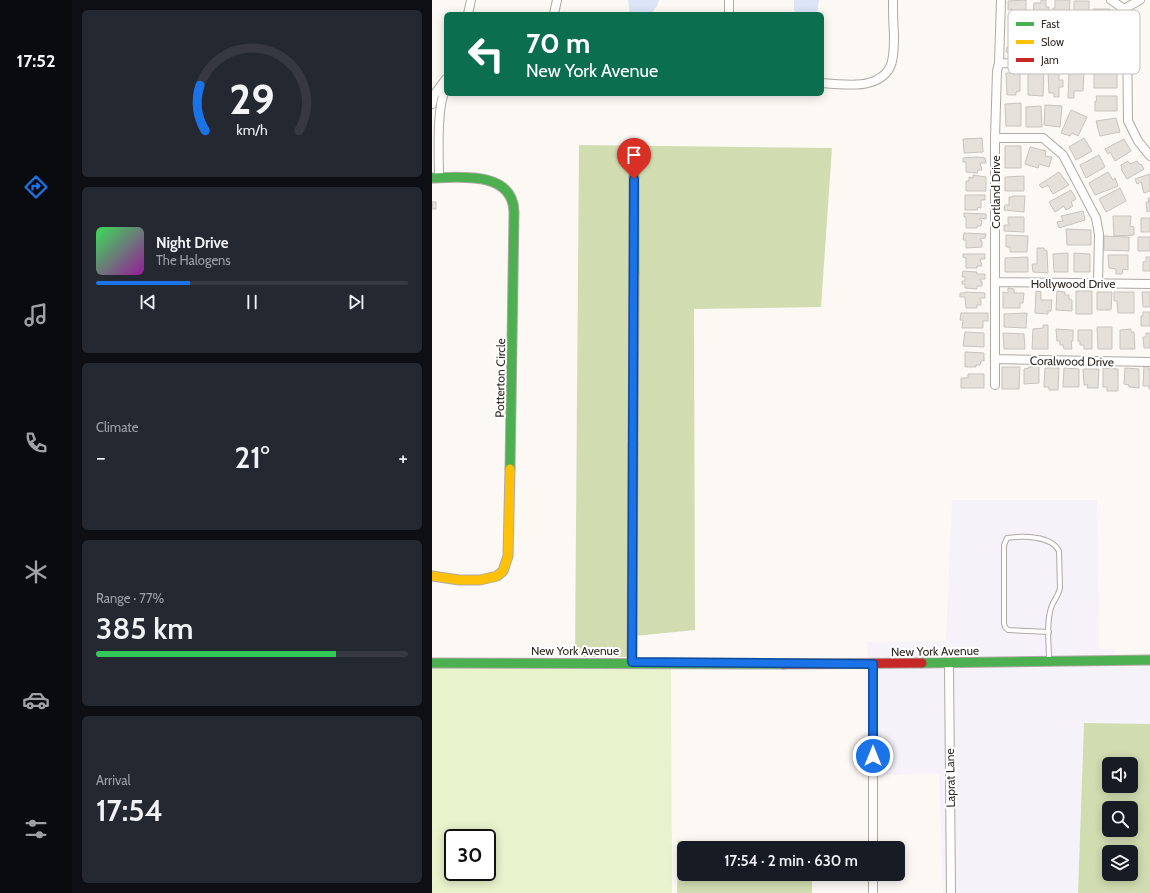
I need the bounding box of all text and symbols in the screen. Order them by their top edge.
legend [1008,10,1140,74]
text: Fast [1041,17,1060,31]
text: 70 m [526,26,590,60]
icon: left [460,28,512,80]
text: Slow [1041,35,1064,49]
text: 17:52 [16,50,56,72]
text: Jam [1040,53,1059,67]
text: New York Avenue [526,60,658,82]
text: 29 [229,74,275,124]
text: km/h [236,121,268,139]
pin [617,138,651,179]
icon: arrive [623,144,645,166]
street label: Cortland Drive [988,155,1003,229]
icon: directions [22,173,50,201]
text: Night Drive [156,234,229,252]
text: The Halogens [156,252,231,268]
street label: Hollywood Drive [1031,276,1115,291]
icon: previous [137,291,159,313]
icon: pause [241,291,263,313]
icon: next [345,291,367,313]
icon: music [22,301,50,329]
street label: Potterton Circle [492,338,508,418]
street label: Coralwood Drive [1030,353,1114,369]
text: Climate [96,419,138,435]
icon: phone [22,429,50,457]
text: 21° [234,439,270,476]
text: − [96,444,106,471]
text: + [398,444,408,471]
icon: climate [22,558,50,586]
text: Range · 77% [96,590,164,606]
text: 385 km [96,610,194,647]
street label: New York Avenue [531,643,619,658]
street label: New York Avenue [891,643,979,659]
icon: car [22,686,50,714]
position arrow [852,735,894,777]
street label: Laprat Lane [942,748,958,808]
map controls [1102,757,1138,881]
button: sound [1102,757,1138,793]
text: Arrival [96,772,131,788]
text: 17:54 [96,792,163,829]
button: search [1102,801,1138,837]
icon: filters [22,815,50,843]
speed limit sign: 30 [444,829,496,881]
button: layers [1102,845,1138,881]
text: 17:54 · 2 min · 630 m [724,852,858,870]

